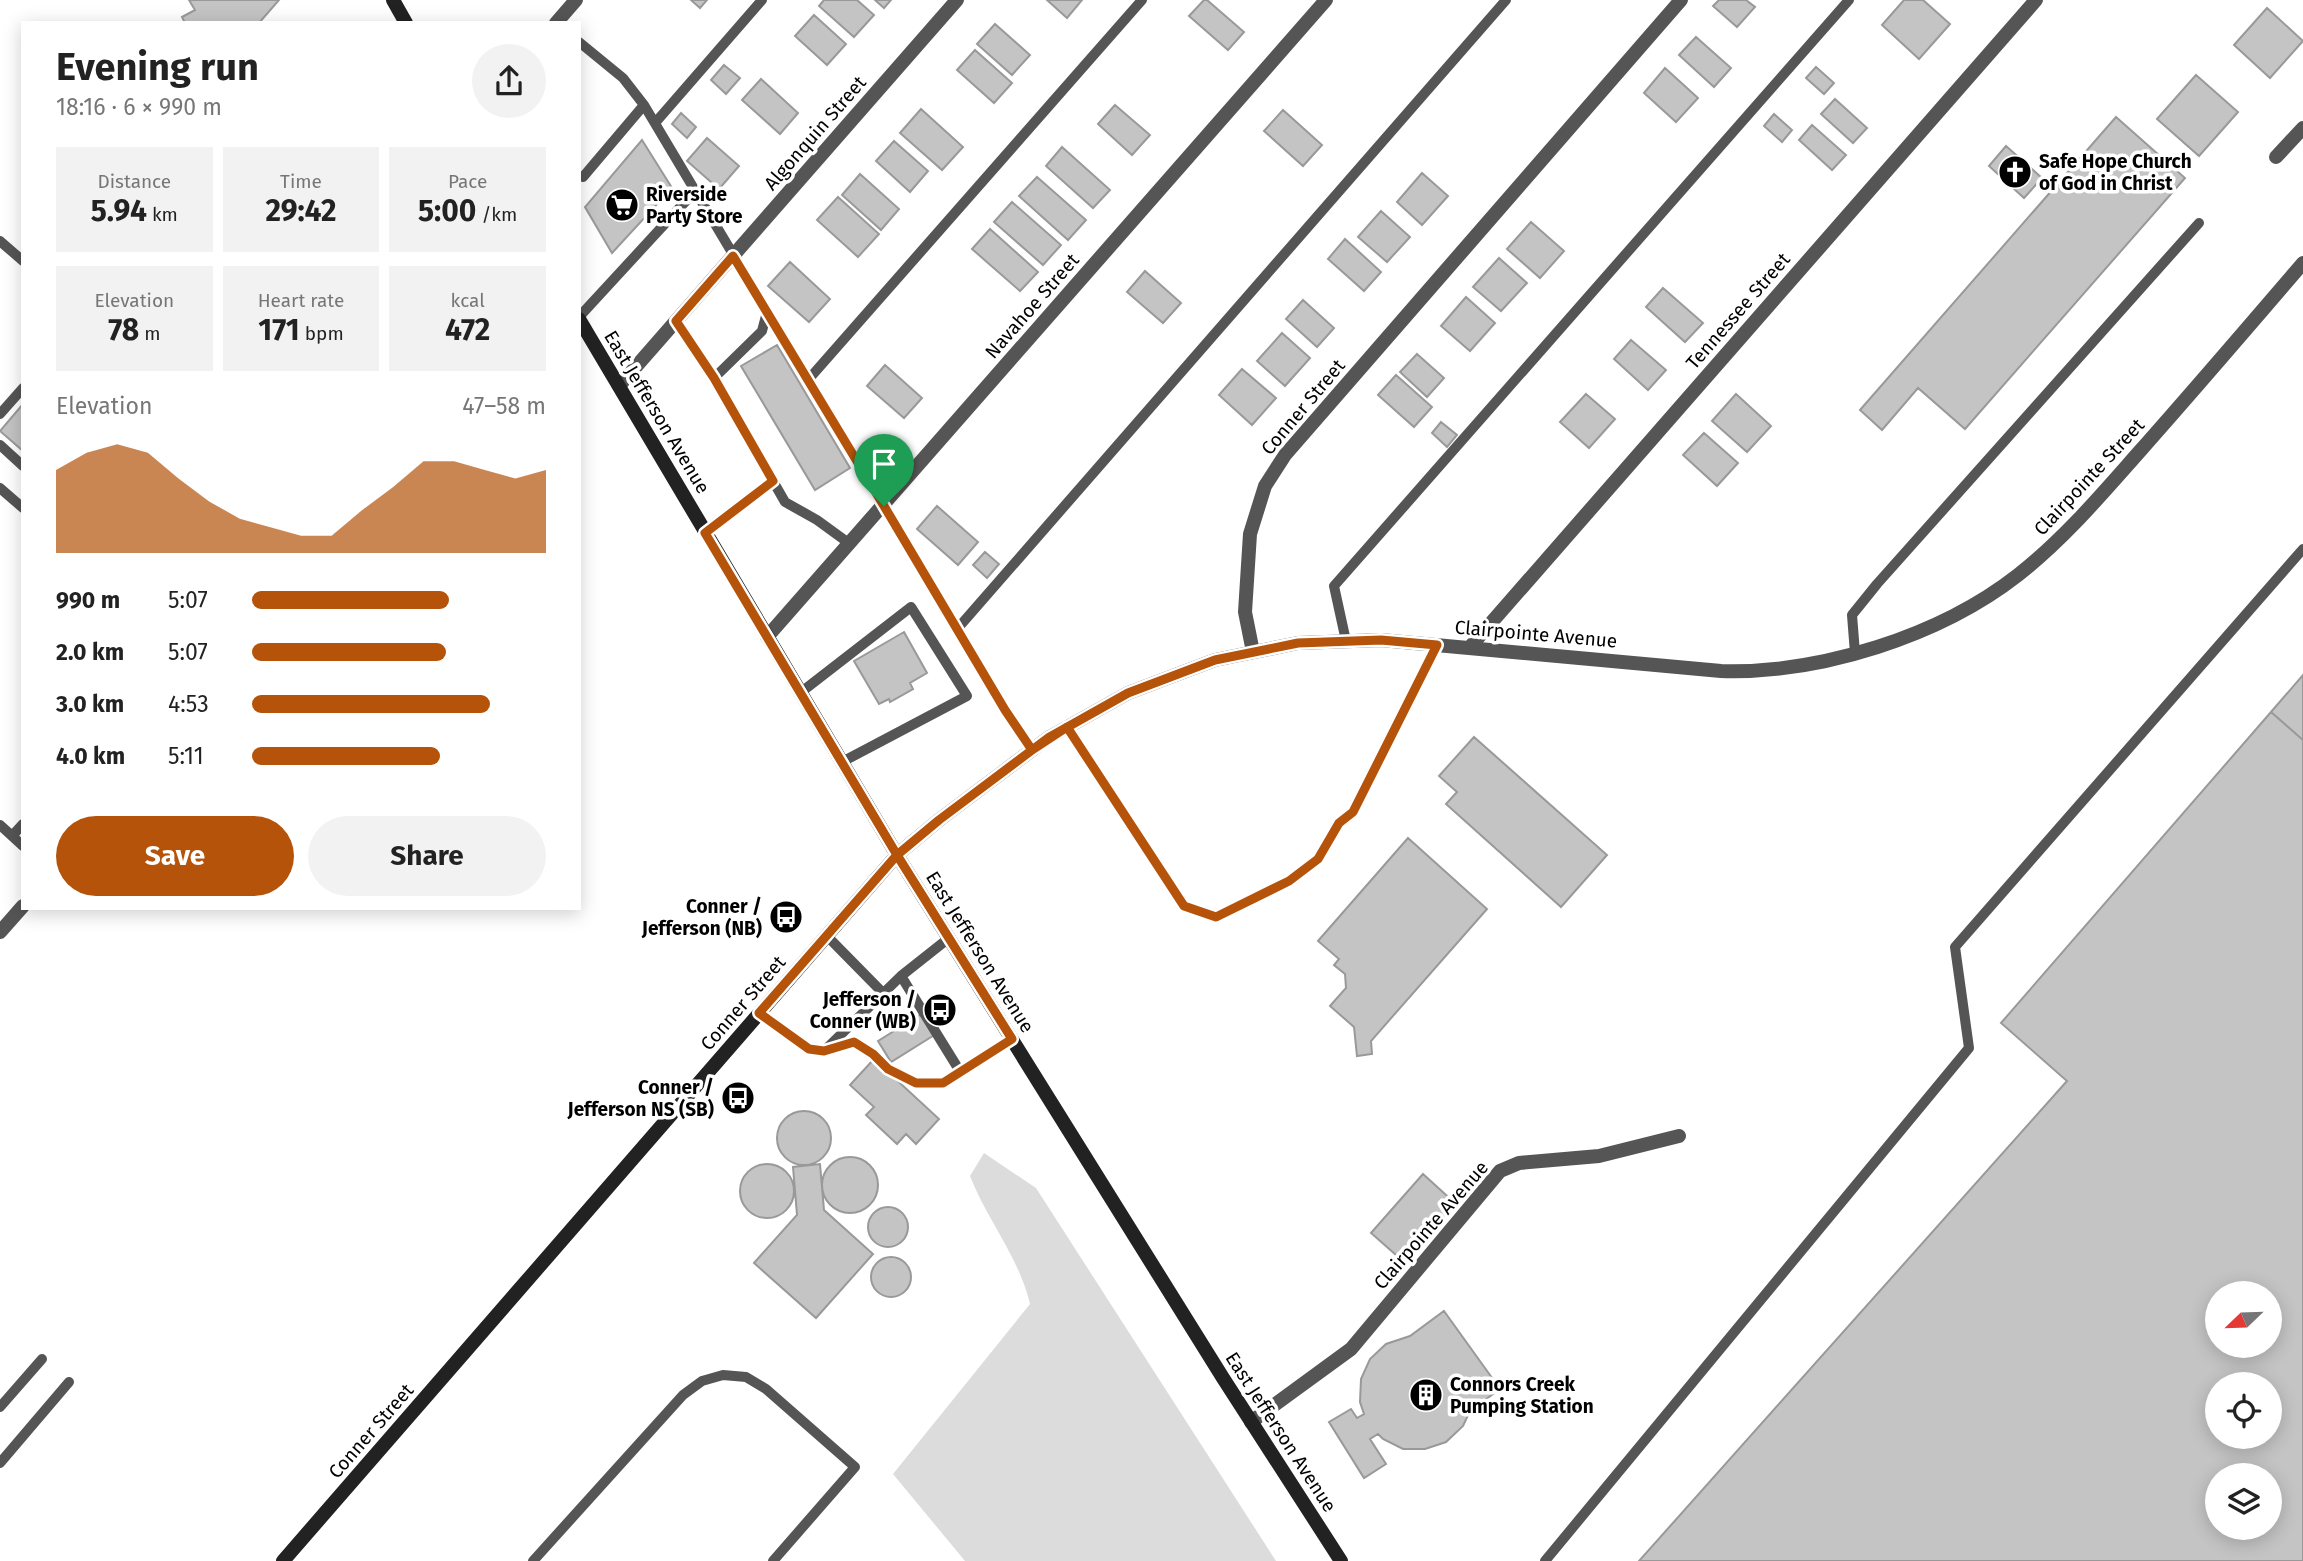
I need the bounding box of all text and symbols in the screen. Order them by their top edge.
text: Evening run [56,44,259,90]
button: share [472,44,546,118]
street label: Algonquin Street [759,71,871,195]
text: 18:16 · 6 × 990 m [56,93,222,121]
place label: Safe Hope Church of God in Christ [2039,150,2192,195]
church icon: Safe Hope Church of God in Christ [1996,153,2034,191]
text: Distance [97,170,171,193]
text: Time [280,170,322,193]
text: Pace [448,170,487,193]
place label: Riverside Party Store [646,183,743,228]
supermarket icon: Riverside Party Store [603,186,641,224]
text: 5.94 [91,193,147,229]
text: 29:42 [266,193,336,229]
text: 5:00 [418,193,476,229]
text: km [147,203,178,226]
text: /km [476,203,517,226]
street label: Tennessee Street [1681,248,1795,374]
street label: Navahoe Street [980,249,1084,363]
text: Elevation [95,289,174,312]
text: Heart rate [258,289,344,312]
text: kcal [451,289,485,312]
text: 78 [108,312,139,348]
text: 171 [258,312,300,348]
text: 472 [445,312,490,348]
text: m [139,322,160,345]
text: bpm [300,322,344,345]
street label: East Jefferson Avenue [599,326,715,498]
street label: Conner Street [1256,354,1350,460]
text: Elevation [56,392,152,420]
text: 47–58 m [462,392,546,420]
street label: Clairpointe Street [2029,414,2149,540]
pin [854,434,914,506]
icon: arrive [865,445,903,483]
text: 990 m [56,586,120,614]
text: 5:07 [168,586,208,614]
street label: Clairpointe Avenue [1454,615,1618,653]
text: 2.0 km [56,638,124,666]
text: 5:07 [168,638,208,666]
text: 3.0 km [56,690,124,718]
text: 4:53 [168,690,209,718]
text: 4.0 km [56,742,125,770]
text: 5:11 [168,742,204,770]
button: Save [56,816,294,896]
button: Share [308,816,546,896]
street label: East Jefferson Avenue [921,867,1039,1037]
place label: Conner / Jefferson (NB) [641,895,762,940]
bus stop icon: Conner / Jefferson (NB) [767,898,805,936]
street label: Conner Street [696,951,790,1055]
place label: Jefferson / Conner (WB) [810,988,916,1033]
bus stop icon: Jefferson / Conner (WB) [921,991,959,1029]
place label: Conner / Jefferson NS (SB) [567,1076,714,1121]
bus stop icon: Conner / Jefferson NS (SB) [719,1079,757,1117]
street label: Clairpointe Avenue [1369,1156,1493,1294]
north arrow [2205,1281,2282,1358]
map controls [2205,1281,2282,1540]
street label: East Jefferson Avenue [1221,1348,1341,1516]
button: locate [2205,1372,2282,1449]
place label: Connors Creek Pumping Station [1450,1373,1594,1418]
building icon: Connors Creek Pumping Station [1407,1376,1445,1414]
street label: Conner Street [324,1379,418,1483]
button: layers [2205,1463,2282,1540]

